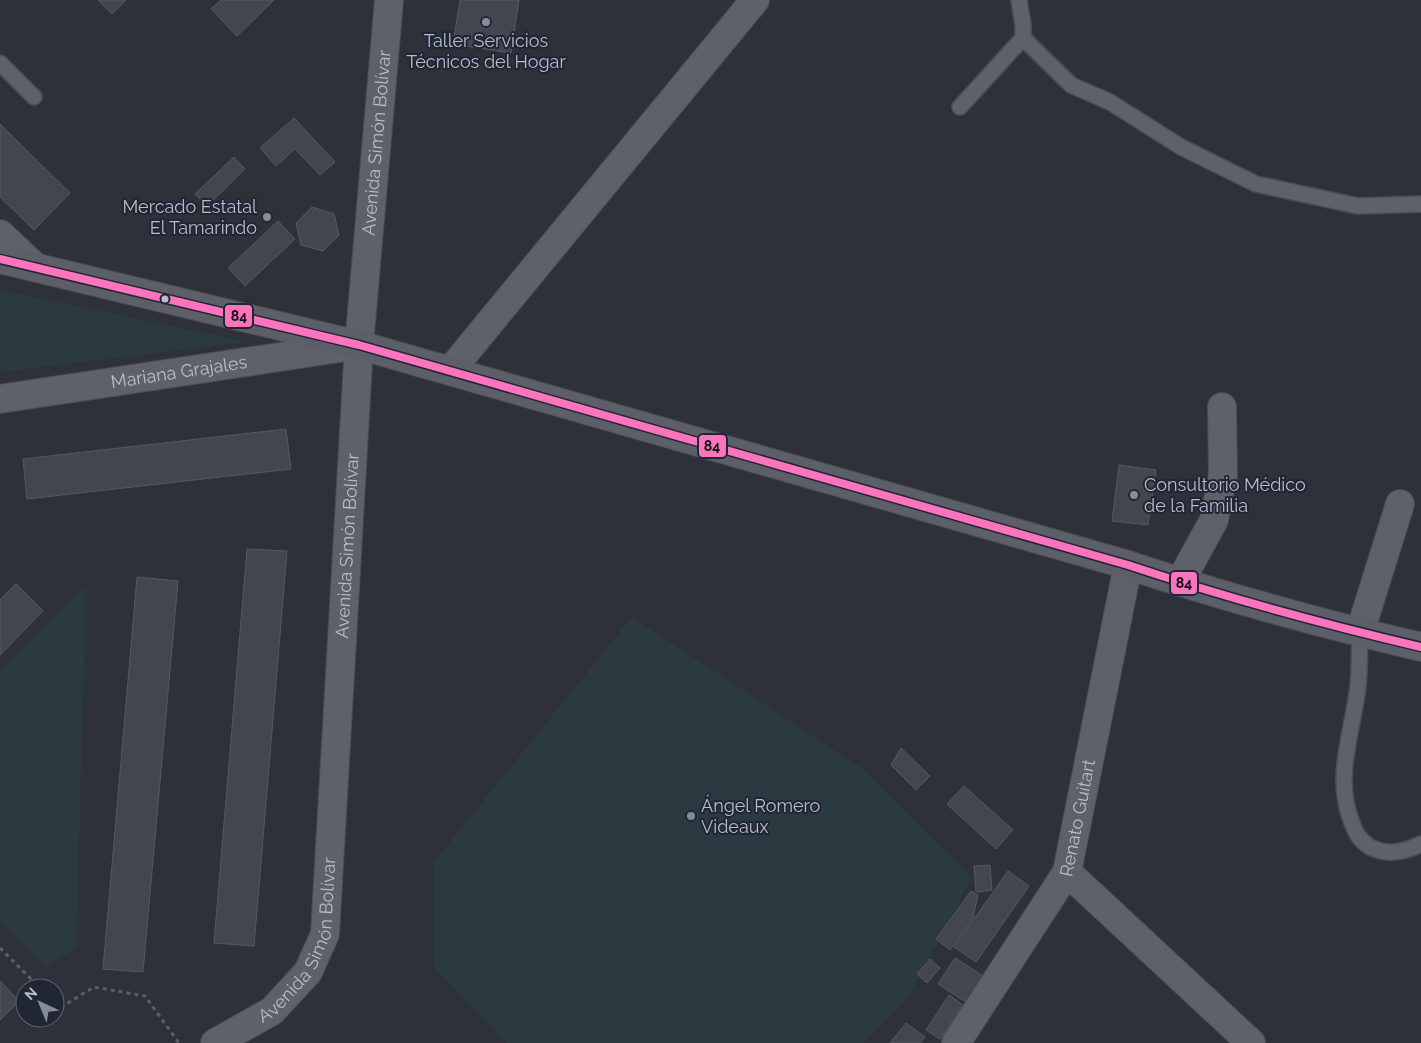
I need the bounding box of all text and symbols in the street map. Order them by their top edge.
marker: Taller Servicios Técnicos del Hogar [480,16,492,28]
place label: Taller Servicios Técnicos del Hogar [406,30,566,72]
street label: Avenida Simón Bolívar [358,49,395,236]
place label: Mercado Estatal El Tamarindo [122,196,257,238]
marker: Mercado Estatal El Tamarindo [261,211,273,223]
unlabelled marker [160,294,170,304]
line badge: 84 [224,304,253,328]
text: 84 [231,308,247,324]
street label: Mariana Grajales [109,351,249,392]
line badge: 84 [698,434,727,458]
text: 84 [704,438,720,454]
street label: Avenida Simón Bolívar [331,452,363,639]
place label: Consultorio Médico de la Familia [1144,474,1306,516]
marker: Consultorio Médico de la Familia [1128,489,1140,501]
line badge: 84 [1170,571,1198,595]
text: 84 [1176,575,1192,591]
street label: Renato Guitart [1055,757,1099,878]
place label: Ángel Romero Videaux [701,794,821,837]
marker: Ángel Romero Videaux [685,810,697,822]
street label: Avenida Simón Bolívar [254,856,339,1027]
north arrow [15,978,65,1028]
text: N [22,984,40,1003]

